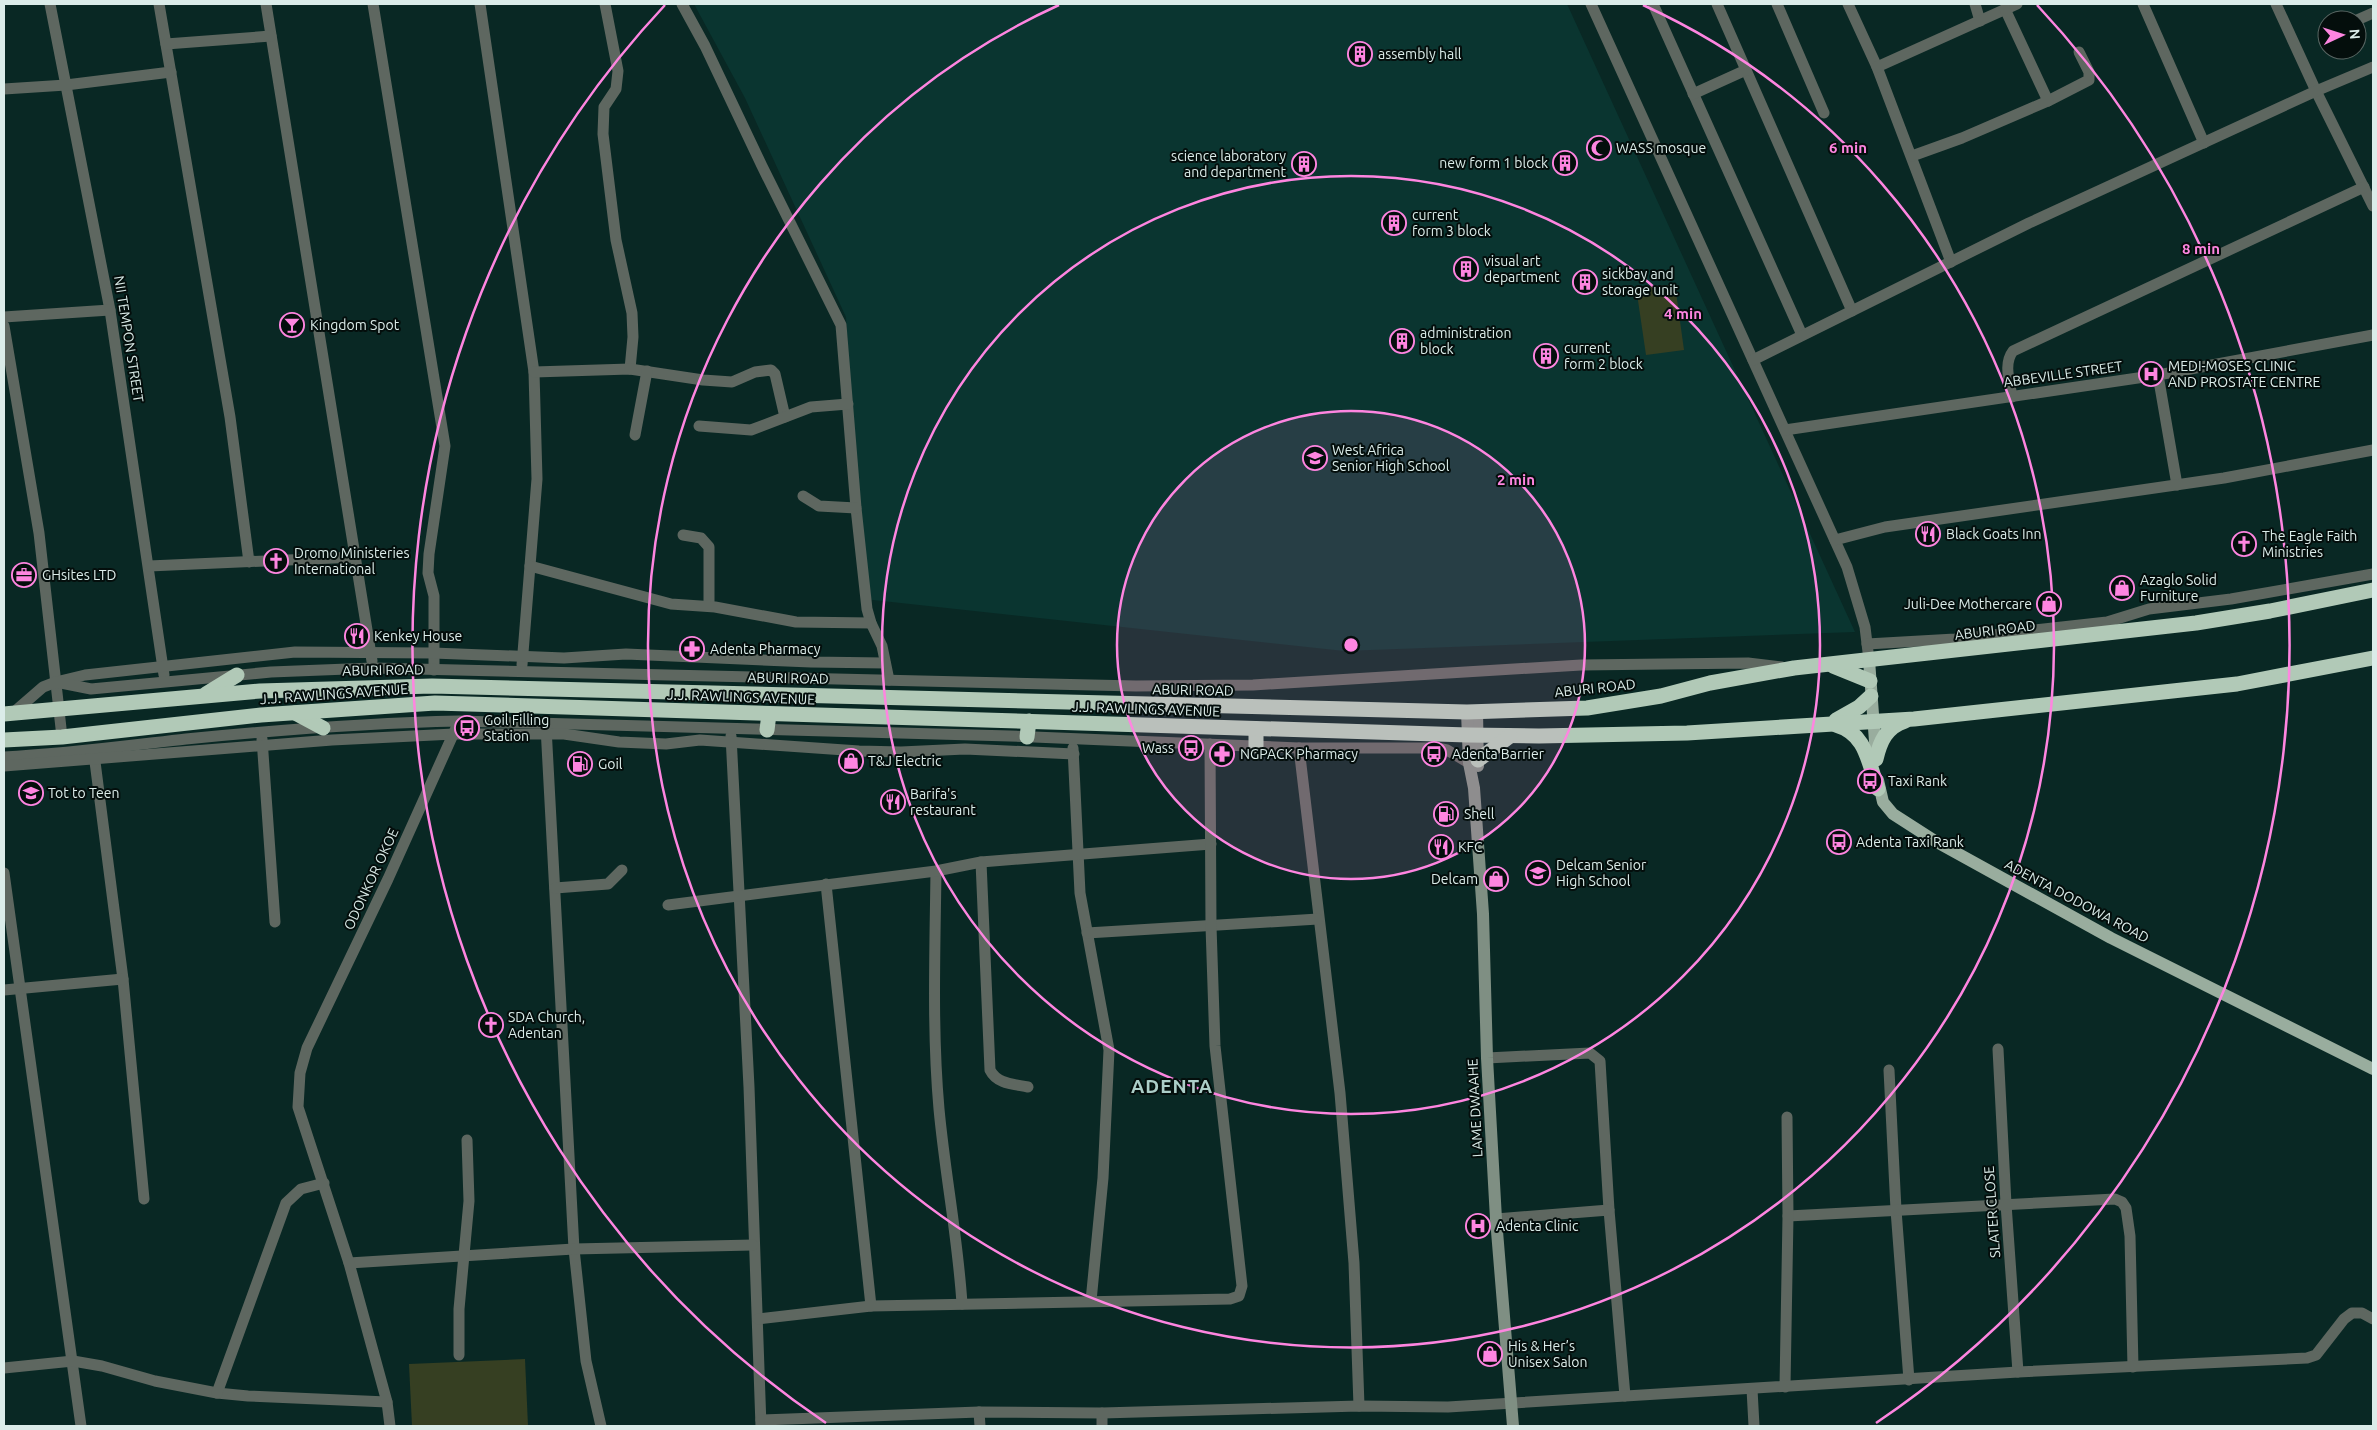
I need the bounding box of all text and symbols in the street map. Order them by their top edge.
north arrow [2317,10,2367,60]
text: N [2347,28,2363,40]
building icon: assembly hall [1347,41,1373,67]
place label: assembly hall [1378,46,1462,62]
mosque icon: WASS mosque [1586,135,1612,161]
text: 6 min [1829,139,1867,156]
place label: WASS mosque [1616,140,1706,156]
place label: science laboratory and department [1171,148,1286,180]
building icon: new form 1 block [1552,150,1578,176]
building icon: science laboratory and department [1291,151,1317,177]
place label: new form 1 block [1439,155,1548,171]
place label: current form 3 block [1412,207,1491,239]
building icon: current form 3 block [1381,210,1407,236]
text: 8 min [2182,240,2220,257]
place label: visual art department [1484,253,1560,285]
building icon: visual art department [1453,256,1479,282]
place label: sickbay and storage unit [1602,266,1679,298]
building icon: sickbay and storage unit [1572,269,1598,295]
street label: NII TEMPON STREET [111,275,147,404]
text: 4 min [1664,305,1702,322]
bar icon: Kingdom Spot [279,312,305,338]
place label: Kingdom Spot [310,317,400,333]
place label: administration block [1420,325,1511,357]
building icon: administration block [1389,328,1415,354]
place label: current form 2 block [1564,340,1643,372]
building icon: current form 2 block [1533,343,1559,369]
street label: ABBEVILLE STREET [2003,358,2124,390]
place label: MEDI-MOSES CLINIC AND PROSTATE CENTRE [2168,358,2321,390]
hospital icon: MEDI-MOSES CLINIC AND PROSTATE CENTRE [2138,361,2164,387]
place label: West Africa Senior High School [1332,442,1450,474]
school or university icon: West Africa Senior High School [1302,445,1328,471]
text: 2 min [1497,471,1535,488]
restaurant icon: Black Goats Inn [1915,521,1941,547]
place label: Black Goats Inn [1946,526,2042,542]
place label: The Eagle Faith Ministries [2262,528,2357,560]
church icon: The Eagle Faith Ministries [2231,531,2257,557]
place label: Dromo Ministeries International [294,545,410,577]
church icon: Dromo Ministeries International [263,548,289,574]
office icon: GHsites LTD [11,562,37,588]
place label: GHsites LTD [42,567,117,583]
place label: Azaglo Solid Furniture [2140,572,2217,604]
shop icon: Azaglo Solid Furniture [2109,575,2135,601]
shop icon: Juli-Dee Mothercare [2036,591,2062,617]
place label: Juli-Dee Mothercare [1904,596,2032,612]
street label: ABURI ROAD [1954,617,2037,643]
restaurant icon: Kenkey House [344,623,370,649]
place label: Kenkey House [374,628,462,644]
pharmacy icon: Adenta Pharmacy [679,636,705,662]
centre of rings [1342,636,1360,654]
place label: Adenta Pharmacy [710,641,821,657]
street label: ABURI ROAD [342,661,424,679]
street label: ABURI ROAD [747,669,829,687]
street label: ABURI ROAD [1554,676,1636,700]
street label: J.J. RAWLINGS AVENUE [259,681,409,707]
street label: ABURI ROAD [1152,681,1234,699]
street label: J.J. RAWLINGS AVENUE [667,686,816,708]
street label: J.J. RAWLINGS AVENUE [1072,698,1221,720]
place label: Goil Filling Station [484,712,549,744]
bus stop icon: Goil Filling Station [454,715,480,741]
bus stop icon: Wass [1178,735,1204,761]
place label: Wass [1142,740,1174,756]
pharmacy icon: NGPACK Pharmacy [1209,741,1235,767]
bus stop icon: Adenta Barrier [1421,741,1447,767]
place label: NGPACK Pharmacy [1240,746,1358,762]
place label: Adenta Barrier [1452,746,1545,762]
shop icon: T&J Electric [838,748,864,774]
fuel station icon: Goil [567,751,593,777]
place label: T&J Electric [868,753,942,769]
place label: Goil [598,756,623,772]
bus stop icon: Taxi Rank [1857,768,1883,794]
place label: Taxi Rank [1888,773,1947,789]
school or university icon: Tot to Teen [18,780,44,806]
place label: Tot to Teen [48,785,119,801]
place label: Barifa's restaurant [910,786,976,818]
restaurant icon: Barifa's restaurant [880,789,906,815]
fuel station icon: Shell [1433,801,1459,827]
place label: Shell [1464,806,1495,822]
street label: ODONKOR OKOE [340,826,402,932]
bus stop icon: Adenta Taxi Rank [1826,829,1852,855]
restaurant icon: KFC [1428,834,1454,860]
place label: Adenta Taxi Rank [1856,834,1964,850]
place label: KFC [1458,839,1483,855]
street label: ADENTA DODOWA ROAD [2002,856,2152,946]
place label: Delcam Senior High School [1556,857,1647,889]
school or university icon: Delcam Senior High School [1525,860,1551,886]
shop icon: Delcam [1483,866,1509,892]
place label: Delcam [1431,871,1478,887]
place label: SDA Church, Adentan [508,1009,585,1041]
church icon: SDA Church, Adentan [478,1012,504,1038]
street label: LAME DWAAHE [1464,1058,1486,1158]
district label: ADENTA [1131,1075,1213,1097]
street label: SLATER CLOSE [1981,1165,2003,1258]
hospital icon: Adenta Clinic [1465,1213,1491,1239]
place label: Adenta Clinic [1496,1218,1579,1234]
place label: His & Her’s Unisex Salon [1508,1338,1587,1370]
shop icon: His & Her’s Unisex Salon [1477,1341,1503,1367]

